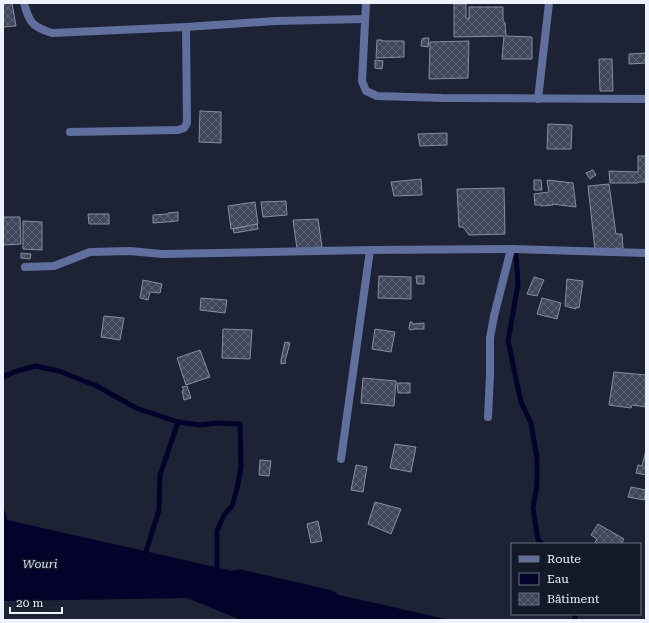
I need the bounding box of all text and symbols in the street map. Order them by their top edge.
legend [511,543,641,615]
text: Route [547,552,581,566]
water label: Wouri [22,557,58,571]
text: Eau [547,572,569,586]
scale bar [10,589,62,615]
text: Bâtiment [547,592,600,606]
text: 20 m [16,596,43,610]

